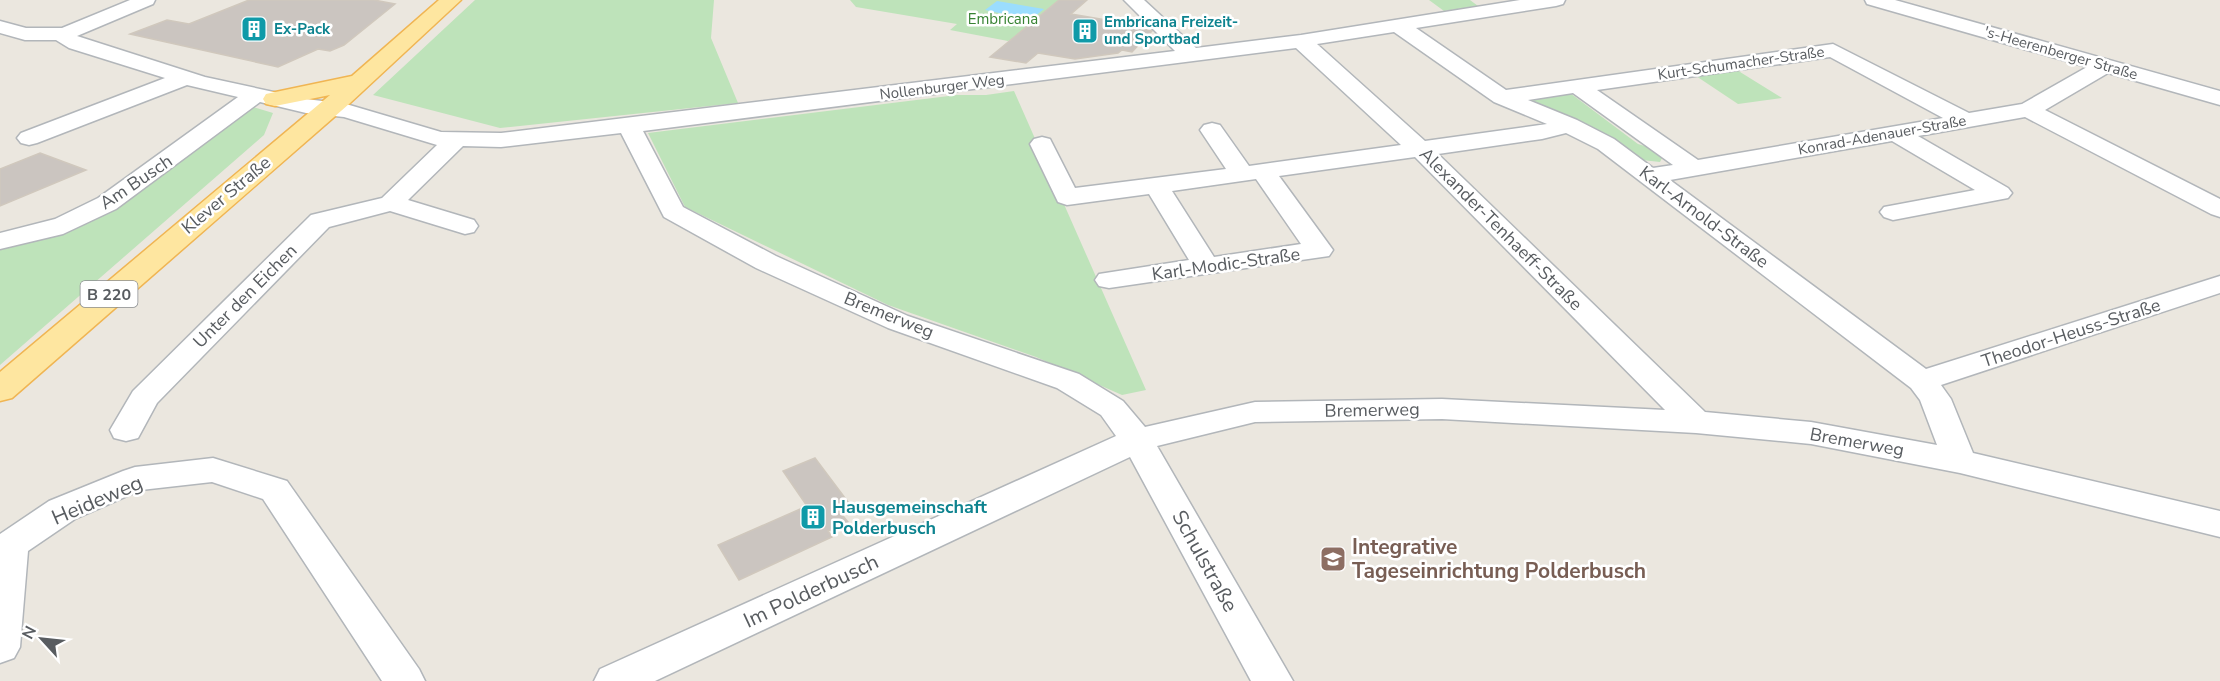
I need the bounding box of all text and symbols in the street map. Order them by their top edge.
park label: Embricana [968,9,1038,29]
place label: Embricana Freizeit- und Sportbad [1104,12,1238,49]
building icon: Ex-Pack [239,14,269,44]
building icon: Embricana Freizeit- und Sportbad [1070,16,1100,46]
place label: Ex-Pack [274,19,331,39]
street label: 's-Heerenberger Straße [1982,21,2140,85]
street label: Kurt-Schumacher-Straße [1656,41,1826,85]
street label: Nollenburger Weg [878,69,1006,105]
street label: Konrad-Adenauer-Straße [1796,110,1968,160]
street label: Alexander-Tenhaeff-Straße [1414,142,1588,316]
street label: Am Busch [95,149,177,215]
street label: Klever Straße [176,151,276,239]
street label: Karl-Arnold-Straße [1634,160,1774,274]
street label: Unter den Eichen [188,239,302,353]
street label: Karl-Modic-Straße [1150,242,1302,286]
road number: B 220 [80,281,138,307]
street label: Bremerweg [840,286,938,344]
street label: Theodor-Heuss-Straße [1979,293,2163,373]
street label: Bremerweg [1324,397,1420,423]
street label: Bremerweg [1808,422,1906,462]
street label: Heideweg [47,468,147,532]
place label: Hausgemeinschaft Polderbusch [832,495,987,540]
building icon: Hausgemeinschaft Polderbusch [798,502,828,532]
street label: Schulstraße [1165,505,1245,617]
place label: Integrative Tageseinrichtung Polderbusch [1352,533,1646,585]
school or university icon: Integrative Tageseinrichtung Polderbusch [1318,544,1348,574]
street label: Im Polderbusch [739,547,883,635]
north arrow [12,609,72,669]
text: N [17,622,42,643]

